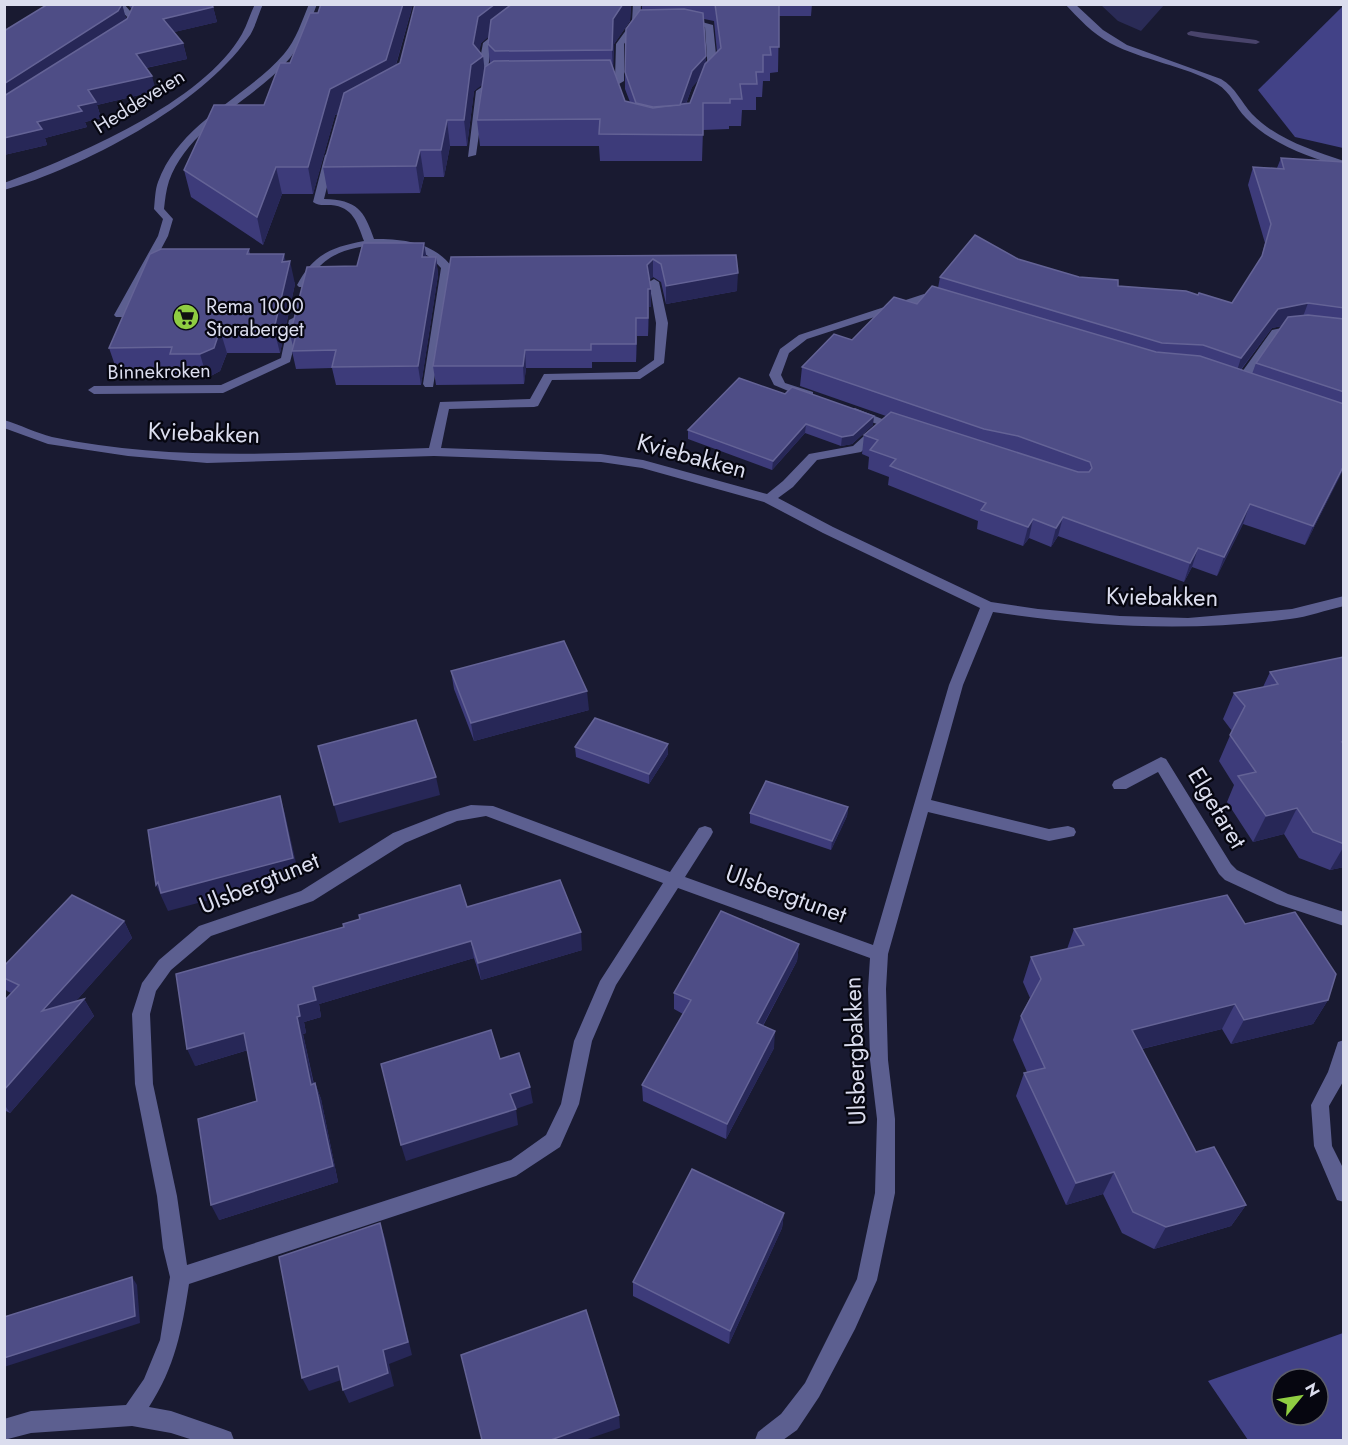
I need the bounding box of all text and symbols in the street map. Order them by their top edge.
street label: Heddeveien [88,62,190,141]
place label: Rema 1000 Storaberget [206,292,304,344]
supermarket icon: Rema 1000 Storaberget [171,302,201,332]
street label: Binnekroken [107,356,211,387]
street label: Kviebakken [147,413,261,452]
street label: Kviebakken [633,424,751,487]
street label: Kviebakken [1105,578,1219,615]
street label: Elgefaret [1179,761,1256,855]
street label: Ulsbergtunet [193,842,324,923]
street label: Ulsbergtunet [721,855,852,932]
street label: Ulsbergbakken [834,976,875,1126]
north arrow [1270,1367,1330,1427]
text: N [1299,1378,1326,1401]

